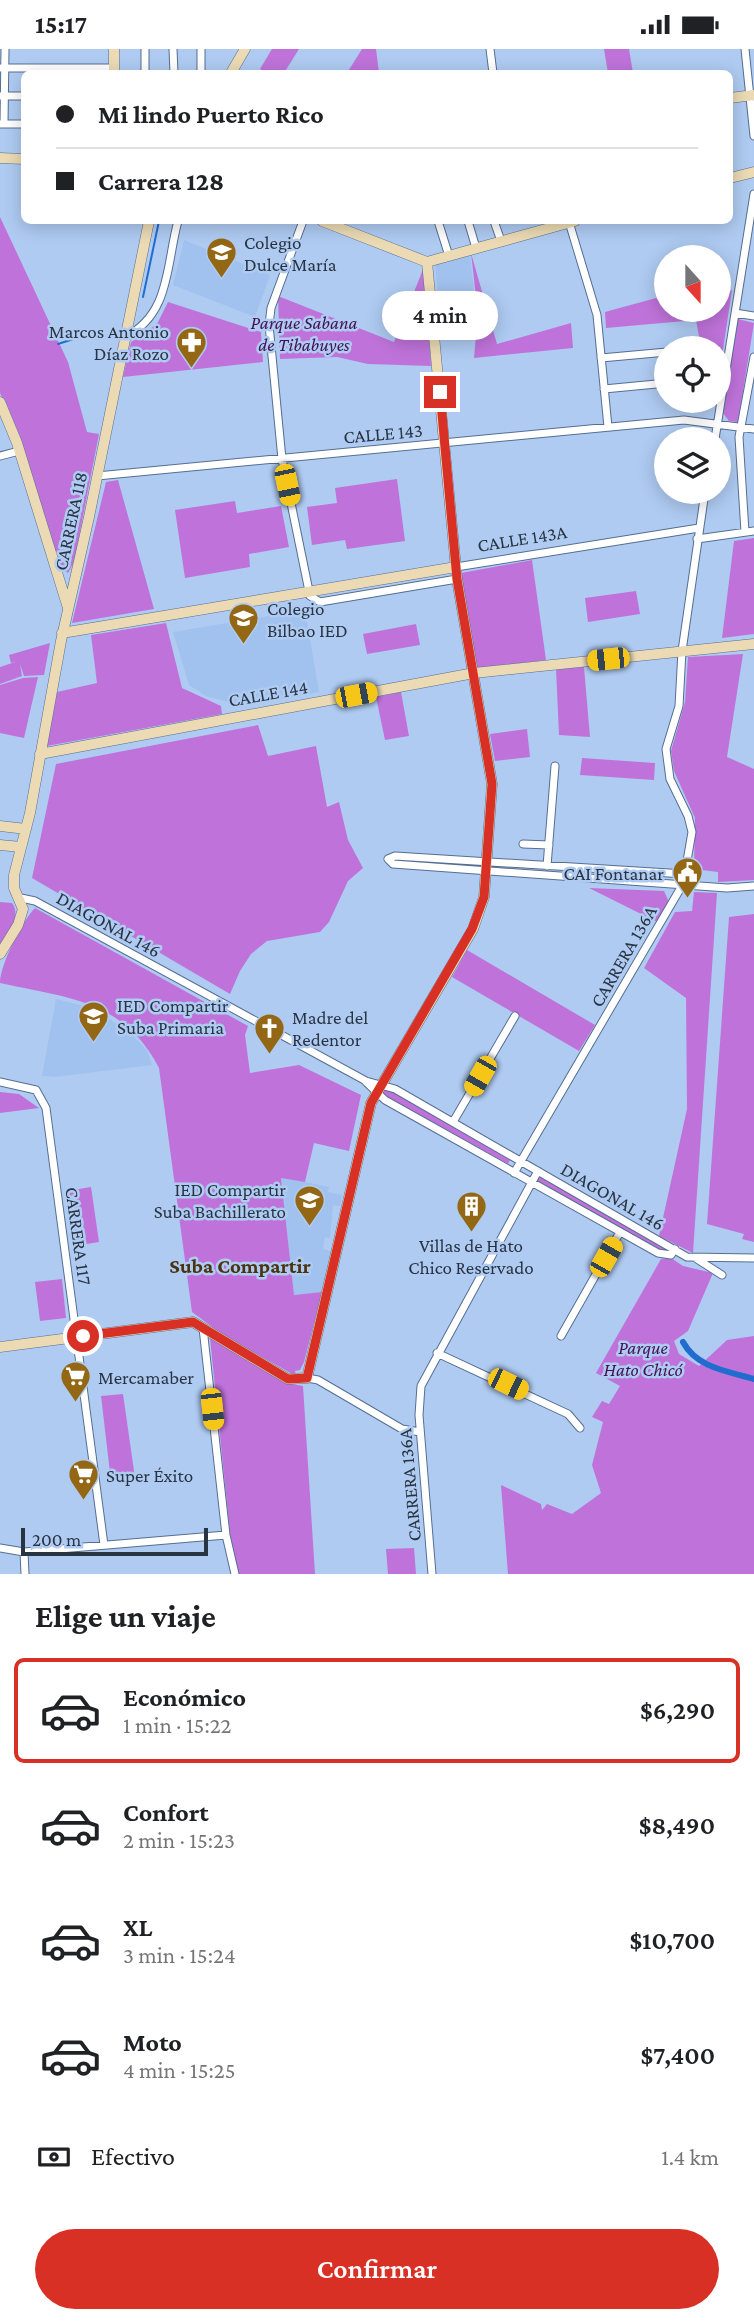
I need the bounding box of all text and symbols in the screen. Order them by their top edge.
text: 15:17 [35,10,87,39]
text: Mi lindo Puerto Rico [98,100,324,129]
text: Carrera 128 [98,167,224,196]
place label: Colegio Dulce María [244,232,337,275]
school or university icon: Colegio Dulce María [204,236,238,280]
north arrow [654,245,732,322]
map controls [654,245,731,504]
callout: 4 min [382,291,498,339]
text: 4 min [413,302,467,328]
park label: Parque Sabana de Tibabuyes [251,312,358,355]
place label: Marcos Antonio Díaz Rozo [49,321,169,364]
pharmacy icon: Marcos Antonio Díaz Rozo [175,325,209,369]
button: locate [654,336,731,413]
route end [424,376,456,408]
street label: CALLE 143 [343,420,424,447]
button: layers [654,427,731,504]
car [273,462,302,508]
street label: CARRERA 118 [50,470,91,572]
street label: CALLE 143A [476,521,568,556]
place label: Colegio Bilbao IED [267,598,348,641]
school or university icon: Colegio Bilbao IED [227,602,261,646]
car [587,646,630,672]
street label: CALLE 144 [227,676,309,711]
car [334,681,379,709]
public building icon: CAI Fontanar [670,856,704,900]
place label: CAI Fontanar [564,863,664,884]
street label: DIAGONAL 146 [53,887,164,962]
street label: CARRERA 136A [586,902,661,1010]
place label: IED Compartir Suba Primaria [117,995,229,1038]
school or university icon: IED Compartir Suba Primaria [77,999,111,1043]
place label: Madre del Redentor [292,1007,368,1050]
church icon: Madre del Redentor [252,1011,286,1055]
car [461,1053,500,1099]
street label: DIAGONAL 146 [557,1158,668,1234]
place label: IED Compartir Suba Bachillerato [154,1179,286,1222]
school or university icon: IED Compartir Suba Bachillerato [292,1183,326,1227]
street label: CARRERA 117 [61,1186,96,1287]
building icon: Villas de Hato Chico Reservado [454,1189,488,1233]
car [587,1234,626,1280]
place label: Villas de Hato Chico Reservado [408,1235,534,1278]
district label: Suba Compartir [169,1254,311,1278]
route start [67,1320,99,1352]
park label: Parque Hato Chicó [604,1337,683,1380]
supermarket icon: Mercamaber [58,1360,92,1404]
car [485,1365,532,1403]
place label: Mercamaber [98,1367,194,1388]
car [200,1387,225,1431]
street label: CARRERA 136A [394,1427,425,1542]
supermarket icon: Super Éxito [66,1458,100,1502]
place label: Super Éxito [106,1465,193,1486]
scale bar [21,1525,208,1557]
text: 200 m [32,1529,81,1550]
text: Elige un viaje [35,1598,216,1634]
icon: car [39,1679,102,1742]
text: Económico [123,1683,246,1712]
text: $6,290 [640,1696,715,1725]
text: 1 min · 15:22 [123,1712,232,1738]
icon: car [39,1794,102,1857]
text: Confort [123,1798,209,1827]
text: $8,490 [639,1811,715,1840]
text: 2 min · 15:23 [123,1827,235,1853]
icon: car [39,1909,102,1972]
text: XL [123,1913,152,1942]
text: $10,700 [630,1926,715,1955]
text: 3 min · 15:24 [123,1942,236,1968]
icon: car [39,2024,102,2087]
text: Moto [123,2028,182,2057]
text: $7,400 [641,2041,715,2070]
text: 4 min · 15:25 [123,2057,236,2083]
icon: cash [35,2138,73,2176]
text: Efectivo [91,2142,175,2171]
text: 1.4 km [661,2144,719,2170]
button: Confirmar [35,2229,719,2309]

